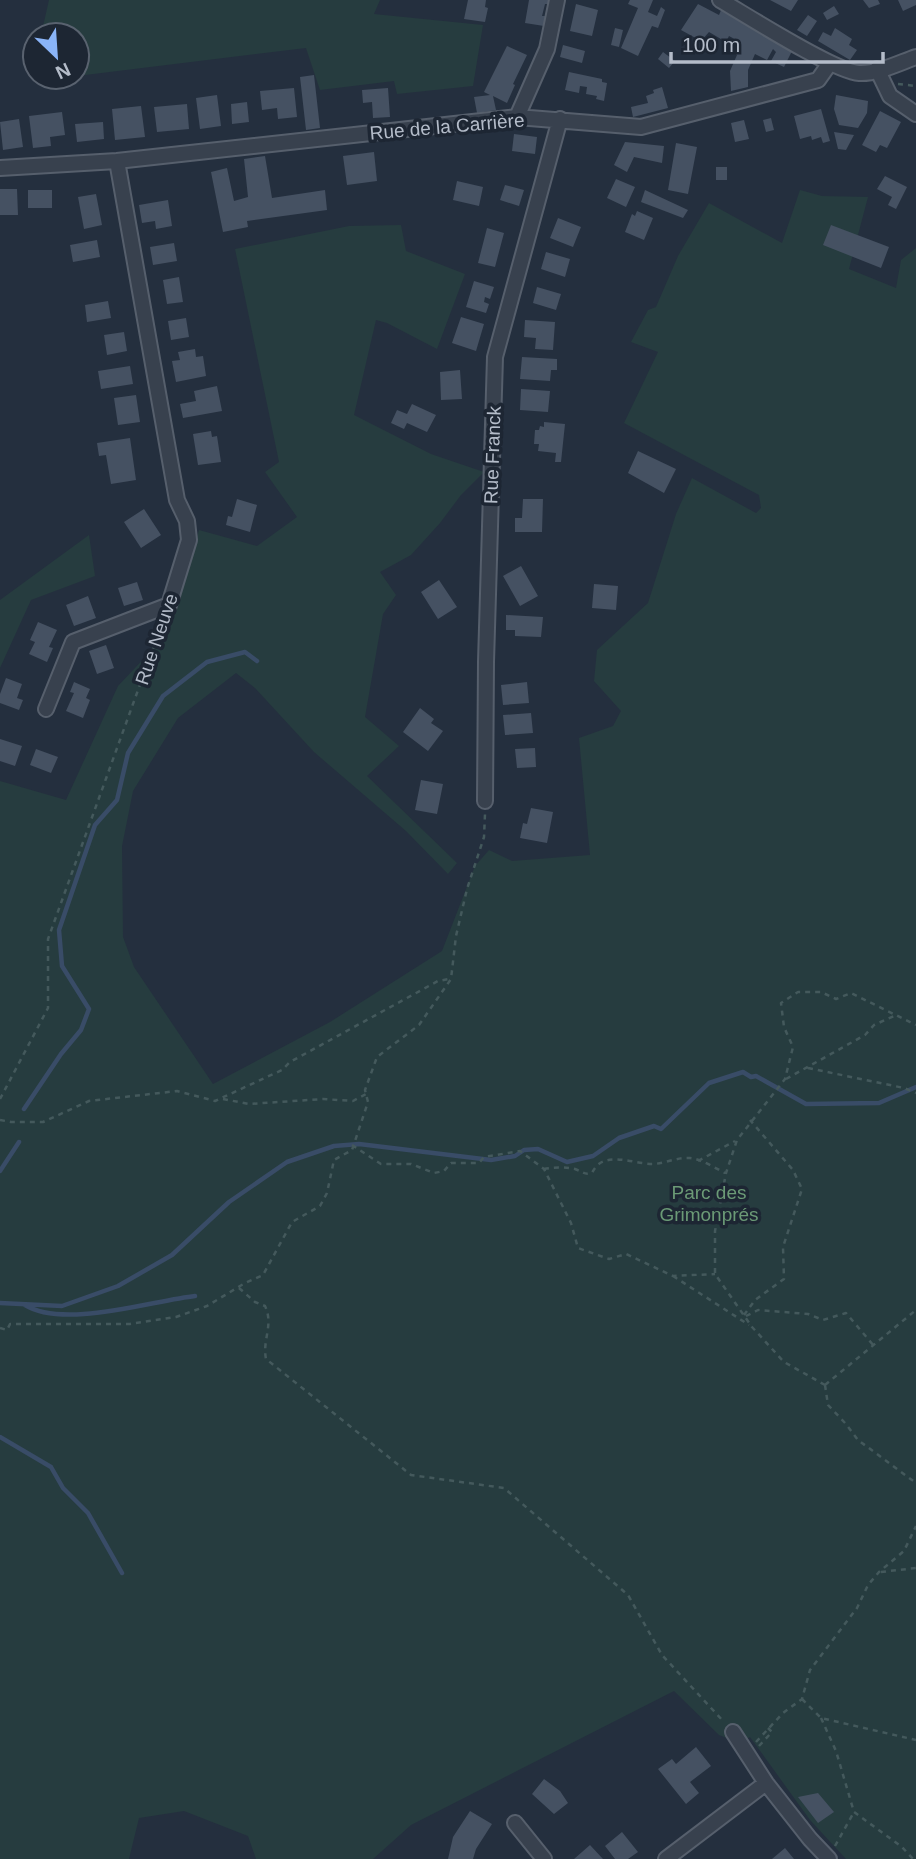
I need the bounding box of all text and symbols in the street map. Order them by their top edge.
north arrow [21,21,91,91]
scale bar [671,21,883,65]
text: 100 m [682,33,740,56]
text: N [52,59,74,83]
street label: Rue de la Carrière [369,109,525,144]
street label: Rue Franck [480,405,505,504]
street label: Rue Neuve [131,591,182,688]
park label: Parc des Grimonprés [659,1182,759,1225]

